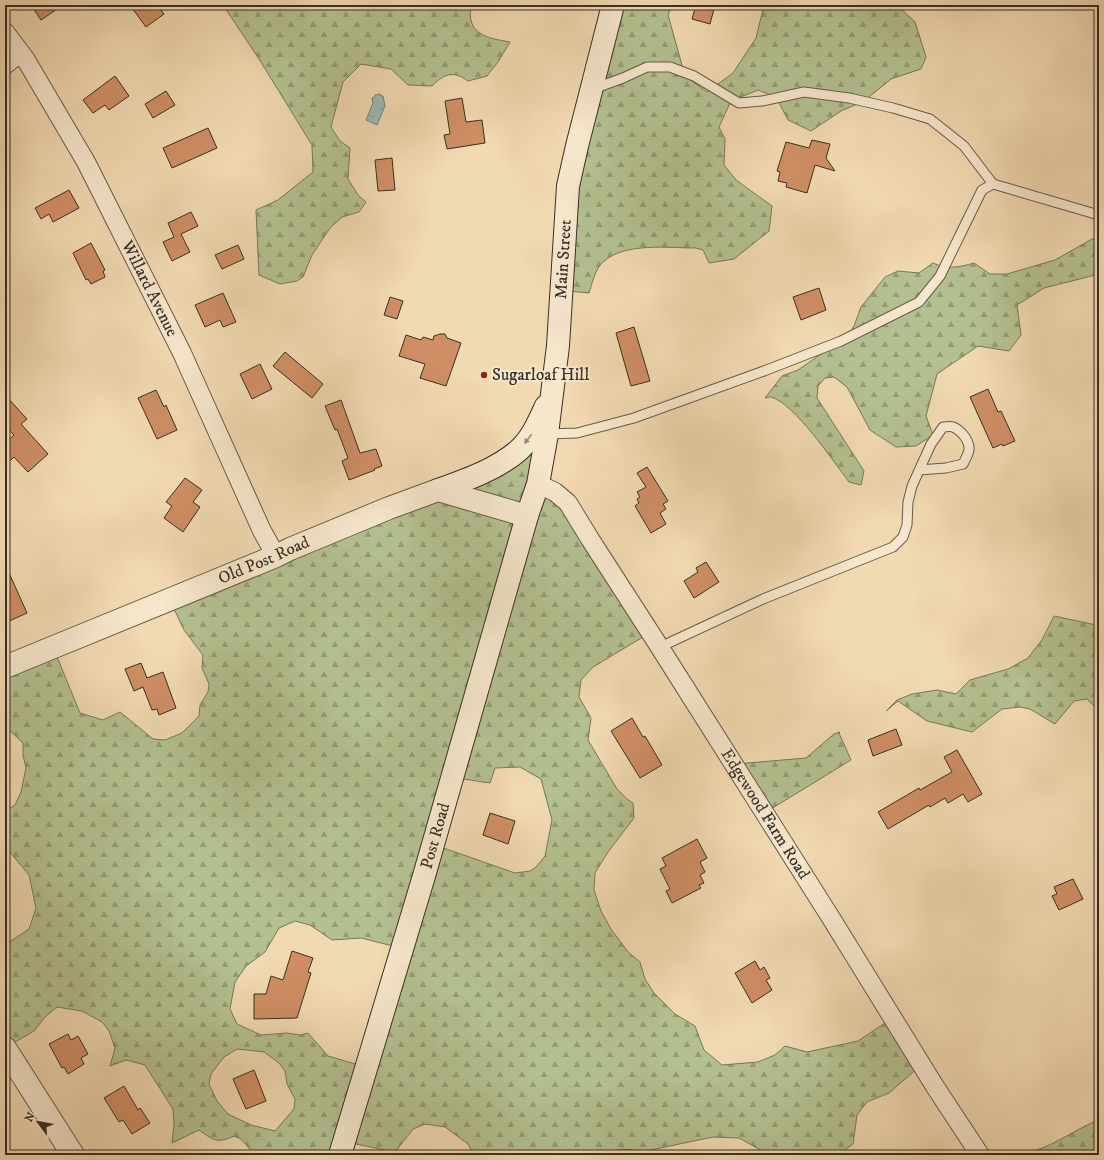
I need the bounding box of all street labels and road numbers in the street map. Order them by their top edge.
street label: Main Street [550,218,577,300]
street label: Willard Avenue [116,236,183,340]
street label: Old Post Road [215,531,313,589]
street label: Edgewood Farm Road [716,744,815,884]
street label: Post Road [416,800,456,872]

